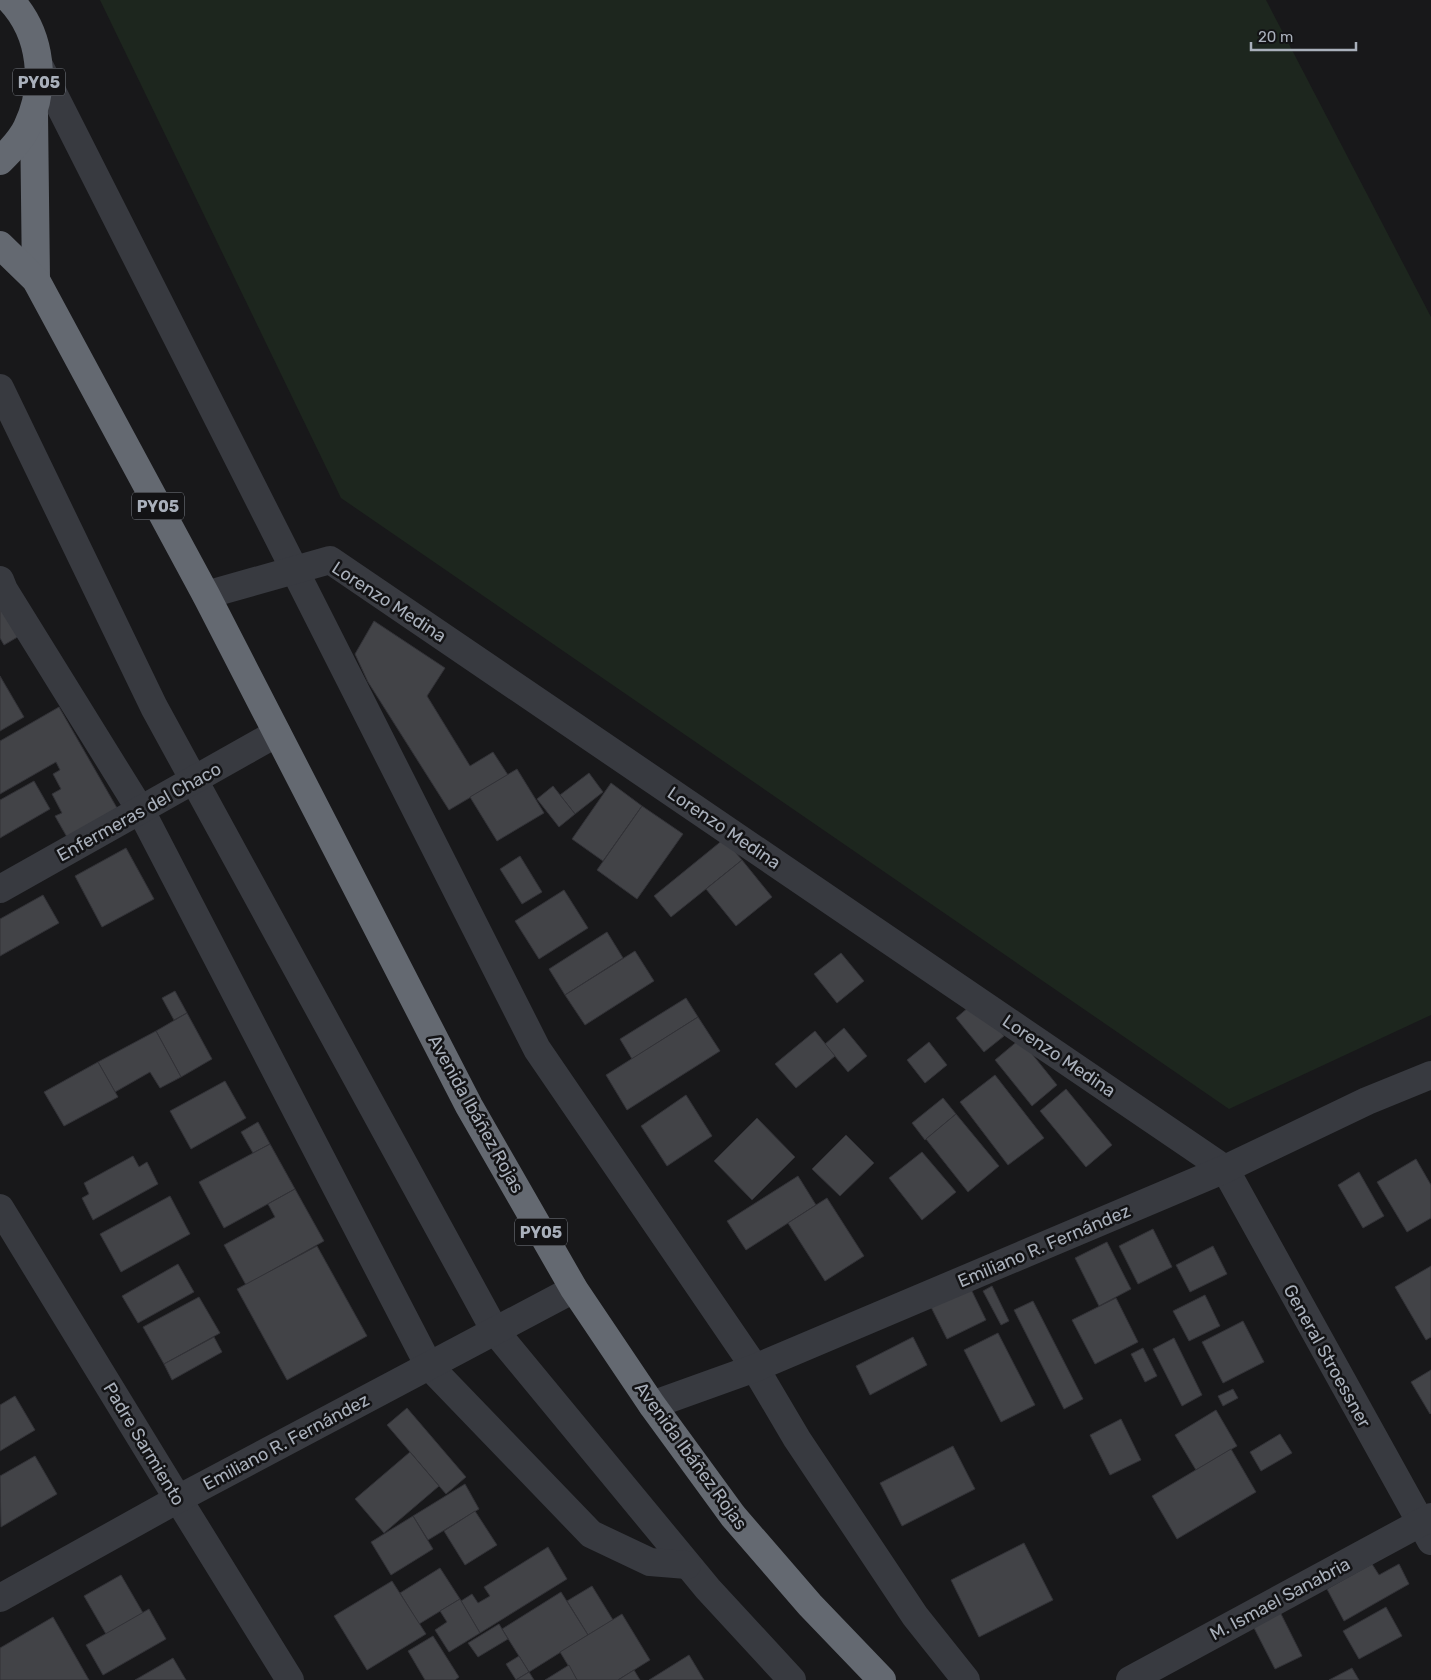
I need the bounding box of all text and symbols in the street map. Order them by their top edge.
scale bar [1251,20,1356,52]
text: 20 m [1258,28,1293,46]
road number: PY05 [13,68,65,95]
road number: PY05 [132,492,184,520]
street label: Lorenzo Medina [328,557,450,647]
street label: Enfermeras del Chaco [53,758,225,866]
street label: Lorenzo Medina [663,782,785,874]
street label: Lorenzo Medina [998,1010,1120,1102]
street label: Avenida Ibáñez Rojas [423,1031,529,1197]
street label: Emiliano R. Fernández [954,1200,1134,1292]
road number: PY05 [515,1218,567,1246]
street label: General Stroessner [1279,1281,1376,1432]
street label: Padre Sarmiento [99,1378,189,1510]
street label: Avenida Ibáñez Rojas [630,1378,752,1534]
street label: Emiliano R. Fernández [199,1389,373,1495]
street label: M. Ismael Sanabria [1206,1553,1354,1645]

